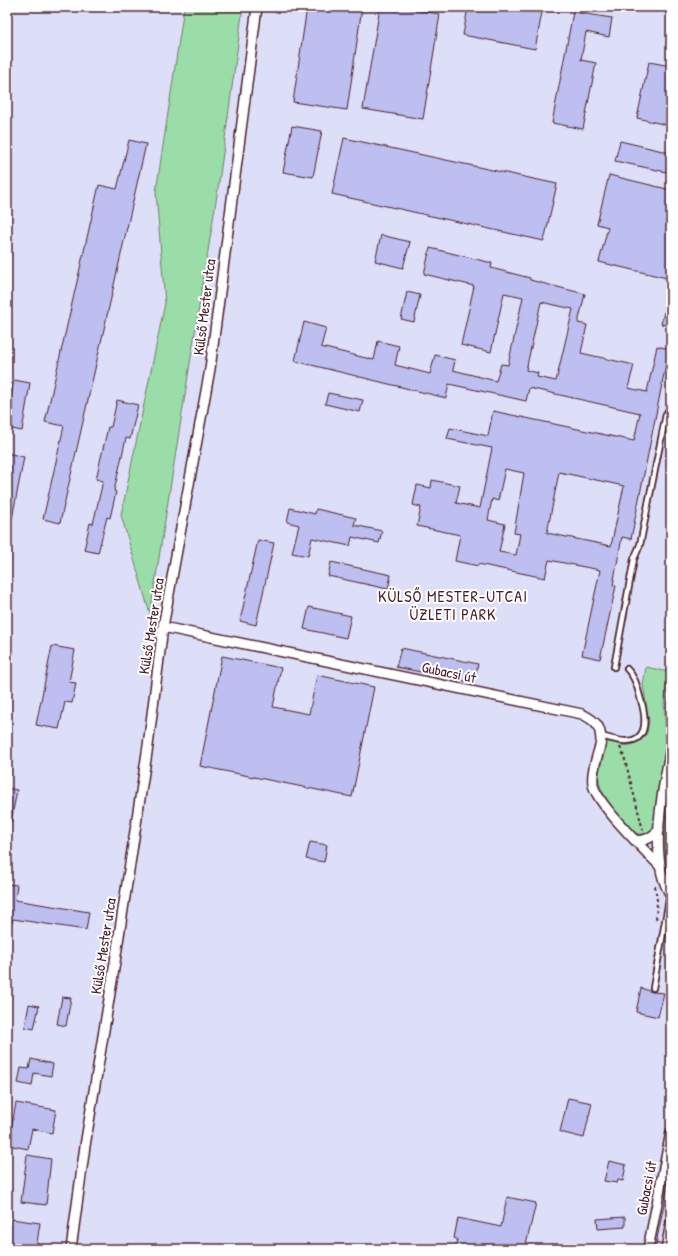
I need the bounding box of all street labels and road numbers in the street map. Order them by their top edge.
street label: Külső Mester utca [188,257,220,356]
street label: Külső Mester utca [133,576,169,676]
street label: Gubacsi út [420,656,479,688]
street label: Külső Mester utca [85,896,121,996]
street label: Gubacsi út [630,1158,662,1217]

